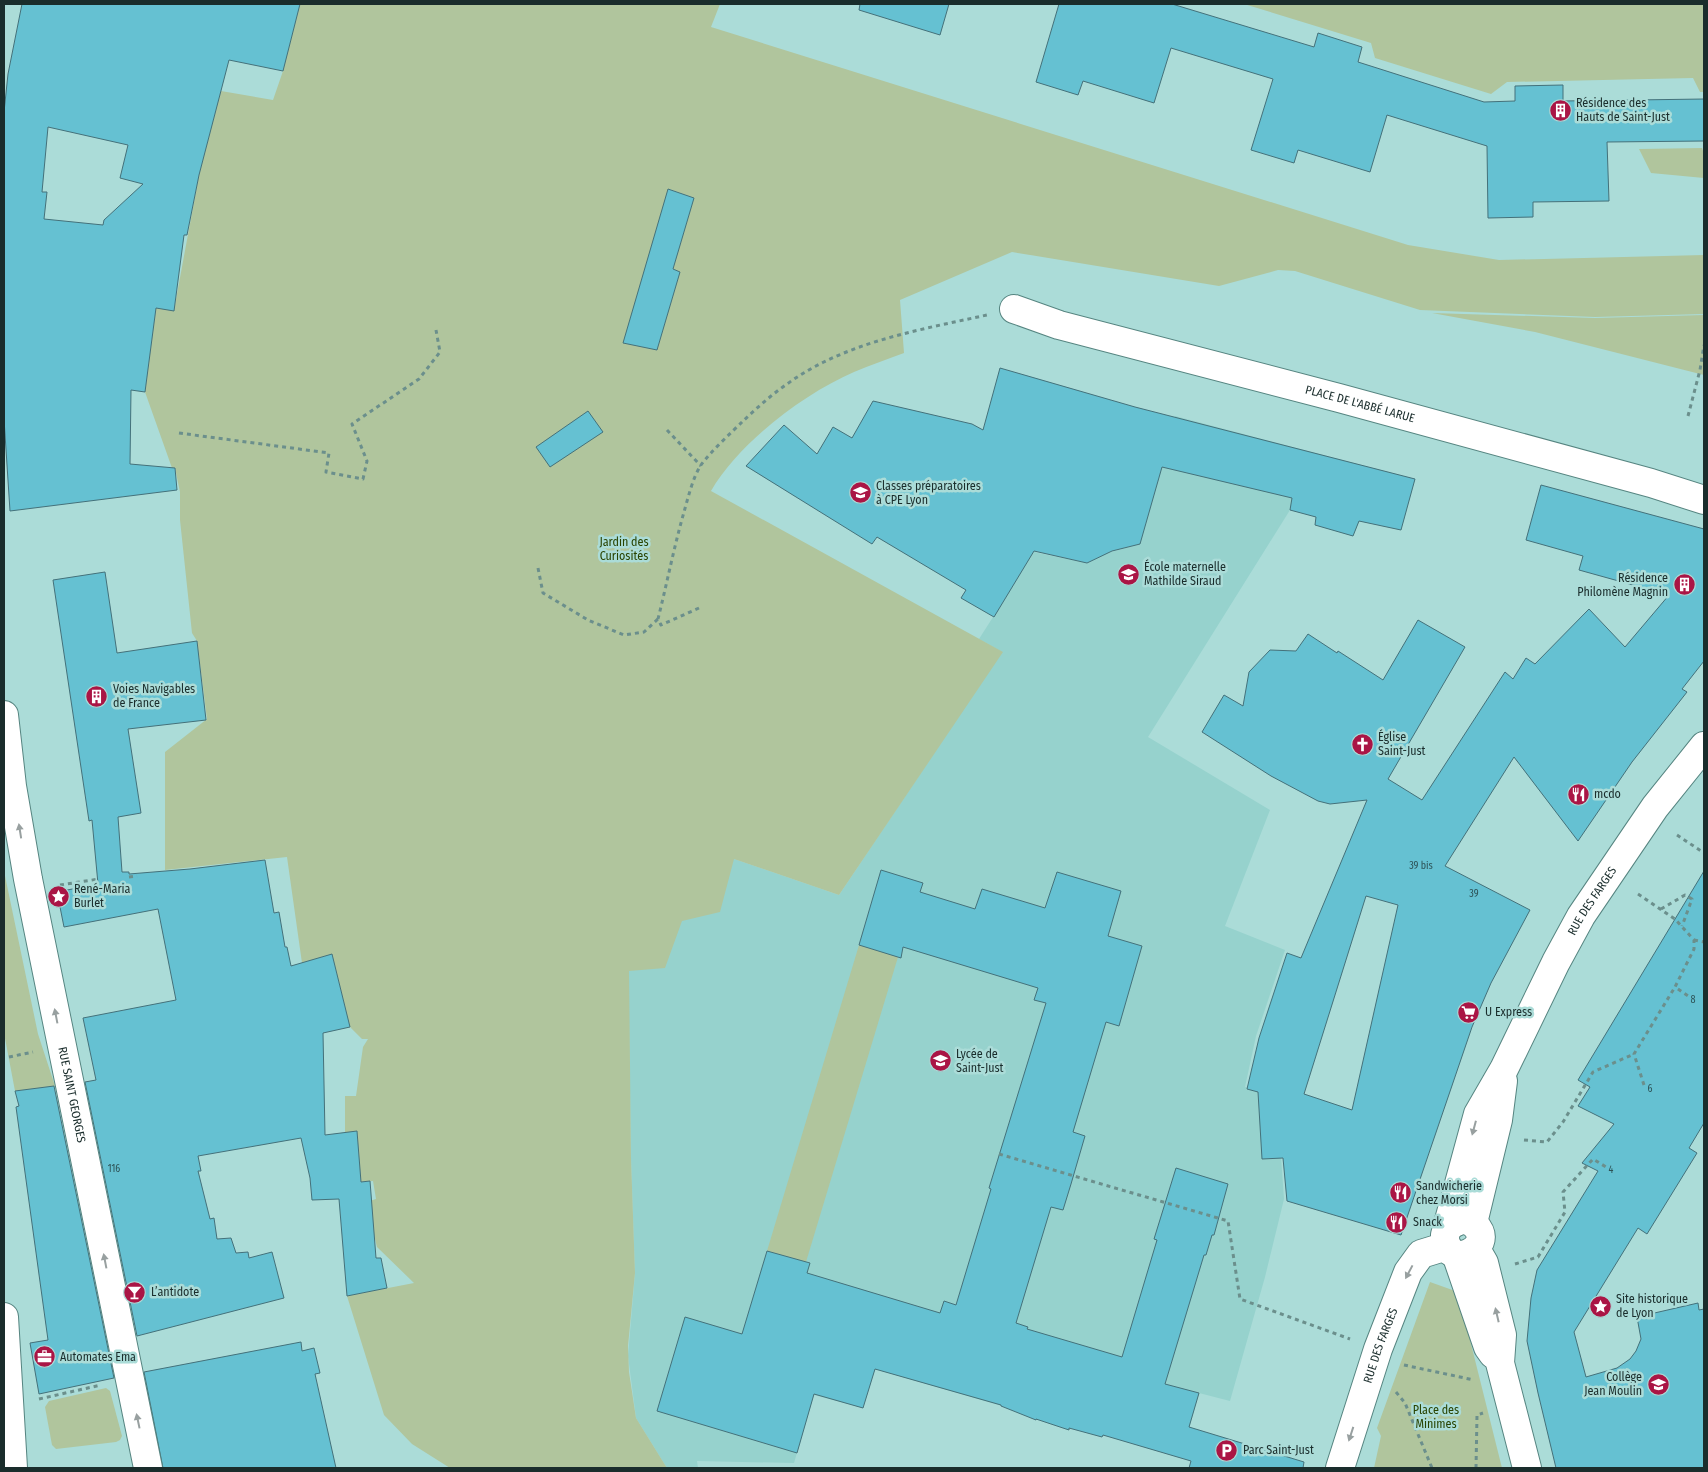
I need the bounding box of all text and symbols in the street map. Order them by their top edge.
place label: Résidence des Hauts de Saint-Just [1576,96,1670,124]
building icon: Résidence des Hauts de Saint-Just [1548,98,1572,122]
street label: PLACE DE L'ABBÉ LARUE [1304,383,1417,425]
place label: Classes préparatoires à CPE Lyon [876,479,981,507]
school or university icon: Classes préparatoires à CPE Lyon [848,481,872,505]
park label: Jardin des Curiosités [599,535,649,563]
place label: École maternelle Mathilde Siraud [1144,559,1226,588]
school or university icon: École maternelle Mathilde Siraud [1116,562,1140,586]
place label: Résidence Philomène Magnin [1577,571,1668,599]
building icon: Résidence Philomène Magnin [1672,573,1696,597]
place label: Voies Navigables de France [113,682,195,710]
building icon: Voies Navigables de France [85,684,109,708]
place label: Église Saint-Just [1378,729,1426,758]
church icon: Église Saint-Just [1350,732,1374,756]
restaurant icon: mcdo [1566,782,1590,806]
place label: mcdo [1594,787,1621,801]
one-way arrow [15,822,23,838]
house number: 39 bis [1409,860,1433,872]
street label: RUE DES FARGES [1565,864,1619,938]
place label: René-Maria Burlet [74,882,131,910]
place icon: René-Maria Burlet [46,884,70,908]
house number: 39 [1469,888,1479,900]
house number: 8 [1691,994,1696,1006]
supermarket icon: U Express [1457,1000,1481,1024]
place label: U Express [1485,1005,1532,1019]
one-way arrow [51,1008,59,1024]
street label: RUE SAINT GEORGES [55,1045,89,1144]
place label: Lycée de Saint-Just [956,1047,1004,1075]
school or university icon: Lycée de Saint-Just [928,1049,952,1073]
house number: 6 [1648,1083,1653,1095]
one-way arrow [1470,1120,1478,1135]
house number: 116 [108,1163,120,1175]
house number: 4 [1609,1164,1614,1176]
place label: Sandwicherie chez Morsi [1416,1179,1482,1207]
restaurant icon: Sandwicherie chez Morsi [1388,1181,1412,1205]
restaurant icon: Snack [1385,1210,1409,1234]
place label: Snack [1413,1215,1442,1229]
one-way arrow [101,1254,109,1269]
one-way arrow [1405,1264,1413,1279]
bar icon: L’antidote [123,1280,147,1304]
place label: L’antidote [151,1285,199,1299]
place label: Site historique de Lyon [1616,1292,1688,1320]
place icon: Site historique de Lyon [1588,1294,1612,1318]
street label: RUE DES FARGES [1361,1306,1400,1385]
one-way arrow [1493,1307,1501,1322]
office icon: Automates Ema [32,1345,56,1369]
place label: Automates Ema [60,1350,136,1364]
place label: Collège Jean Moulin [1584,1370,1642,1398]
school or university icon: Collège Jean Moulin [1646,1372,1670,1396]
park label: Place des Minimes [1413,1403,1459,1431]
one-way arrow [134,1413,142,1428]
one-way arrow [1347,1427,1354,1442]
parking icon: Parc Saint-Just [1215,1438,1239,1462]
place label: Parc Saint-Just [1243,1443,1314,1457]

